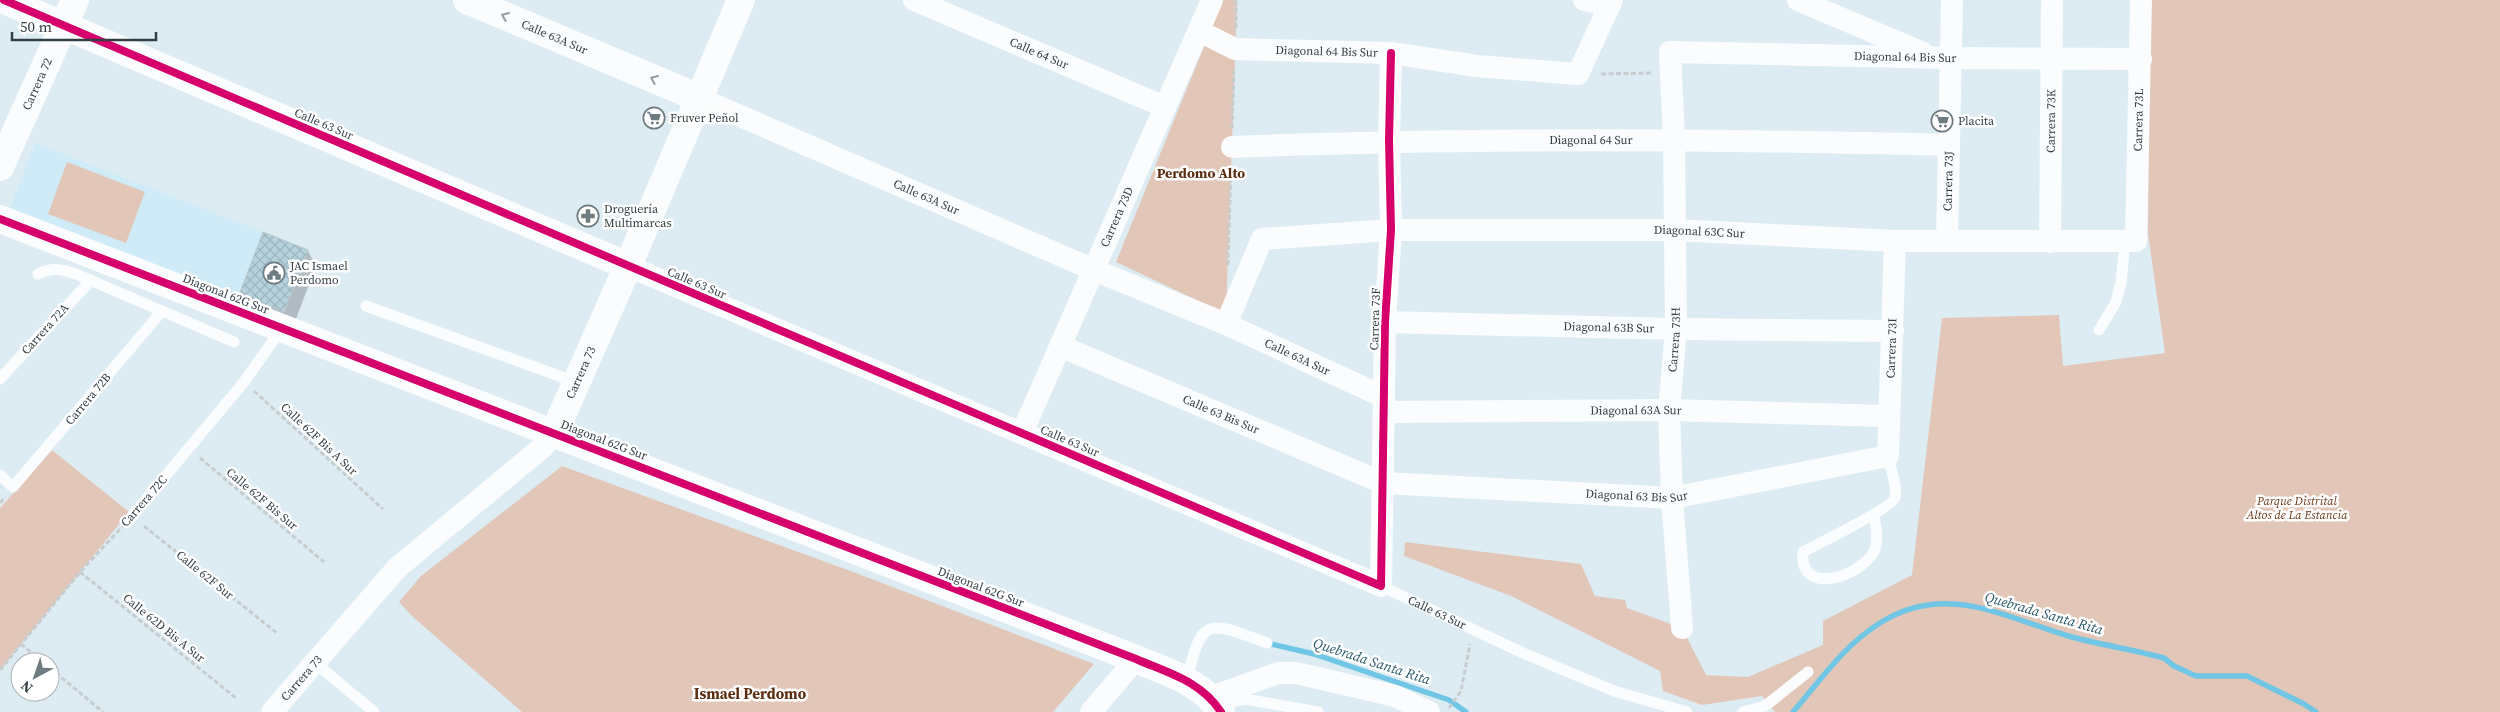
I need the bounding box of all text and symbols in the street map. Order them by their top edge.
scale bar [12,10,156,42]
one-way arrow [501,11,510,22]
text: 50 m [20,16,52,37]
street label: Calle 63A Sur [519,16,590,58]
street label: Calle 64 Sur [1007,34,1071,73]
street label: Diagonal 64 Bis Sur [1275,42,1378,61]
street label: Diagonal 64 Bis Sur [1854,48,1956,66]
street label: Carrera 72 [19,55,56,113]
one-way arrow [650,75,659,86]
street label: Carrera 73L [2130,88,2147,152]
street label: Carrera 73K [2043,89,2059,153]
street label: Calle 63 Sur [292,104,356,144]
supermarket icon: Fruver Peñol [642,106,666,130]
supermarket icon: Placita [1930,109,1954,133]
place label: Fruver Peñol [670,110,739,126]
place label: Placita [1958,113,1995,129]
street label: Diagonal 64 Sur [1549,132,1633,148]
street label: Carrera 73J [1940,150,1957,211]
district label: Perdomo Alto [1157,163,1245,183]
street label: Calle 63A Sur [891,176,962,218]
street label: Carrera 73D [1097,184,1137,250]
place label: Droguería Multimarcas [604,201,672,231]
pharmacy icon: Droguería Multimarcas [576,204,600,228]
street label: Diagonal 63C Sur [1654,222,1745,242]
place label: JAC Ismael Perdomo [289,258,348,288]
public building icon: JAC Ismael Perdomo [262,261,286,285]
street label: Calle 63 Sur [665,263,729,303]
street label: Diagonal 62G Sur [180,270,272,318]
street label: Carrera 73F [1366,287,1384,351]
street label: Carrera 72A [18,300,72,358]
street label: Carrera 73H [1664,307,1684,373]
street label: Diagonal 63B Sur [1563,318,1655,336]
street label: Carrera 73I [1883,318,1900,379]
street label: Calle 63A Sur [1262,335,1333,379]
street label: Carrera 73 [562,344,599,401]
street label: Carrera 72B [62,369,115,428]
street label: Calle 63 Bis Sur [1180,391,1262,438]
street label: Calle 62F Bis A Sur [277,399,361,479]
street label: Diagonal 63A Sur [1590,402,1682,419]
street label: Diagonal 62G Sur [558,416,650,464]
street label: Calle 63 Sur [1038,421,1102,461]
street label: Calle 62F Bis Sur [223,464,301,534]
street label: Carrera 72C [117,472,171,530]
street label: Diagonal 63 Bis Sur [1585,486,1689,506]
park label: Parque Distrital Altos de La Estancia [2246,493,2348,523]
street label: Calle 62F Sur [173,547,237,603]
street label: Diagonal 62G Sur [935,563,1027,611]
water label: Quebrada Santa Rita [1983,587,2106,640]
street label: Calle 62D Bis A Sur [120,590,208,666]
street label: Calle 63 Sur [1405,592,1469,633]
water label: Quebrada Santa Rita [1311,633,1434,690]
north arrow [10,652,60,702]
street label: Carrera 73 [277,652,326,704]
text: N [16,676,37,698]
district label: Ismael Perdomo [694,683,807,704]

